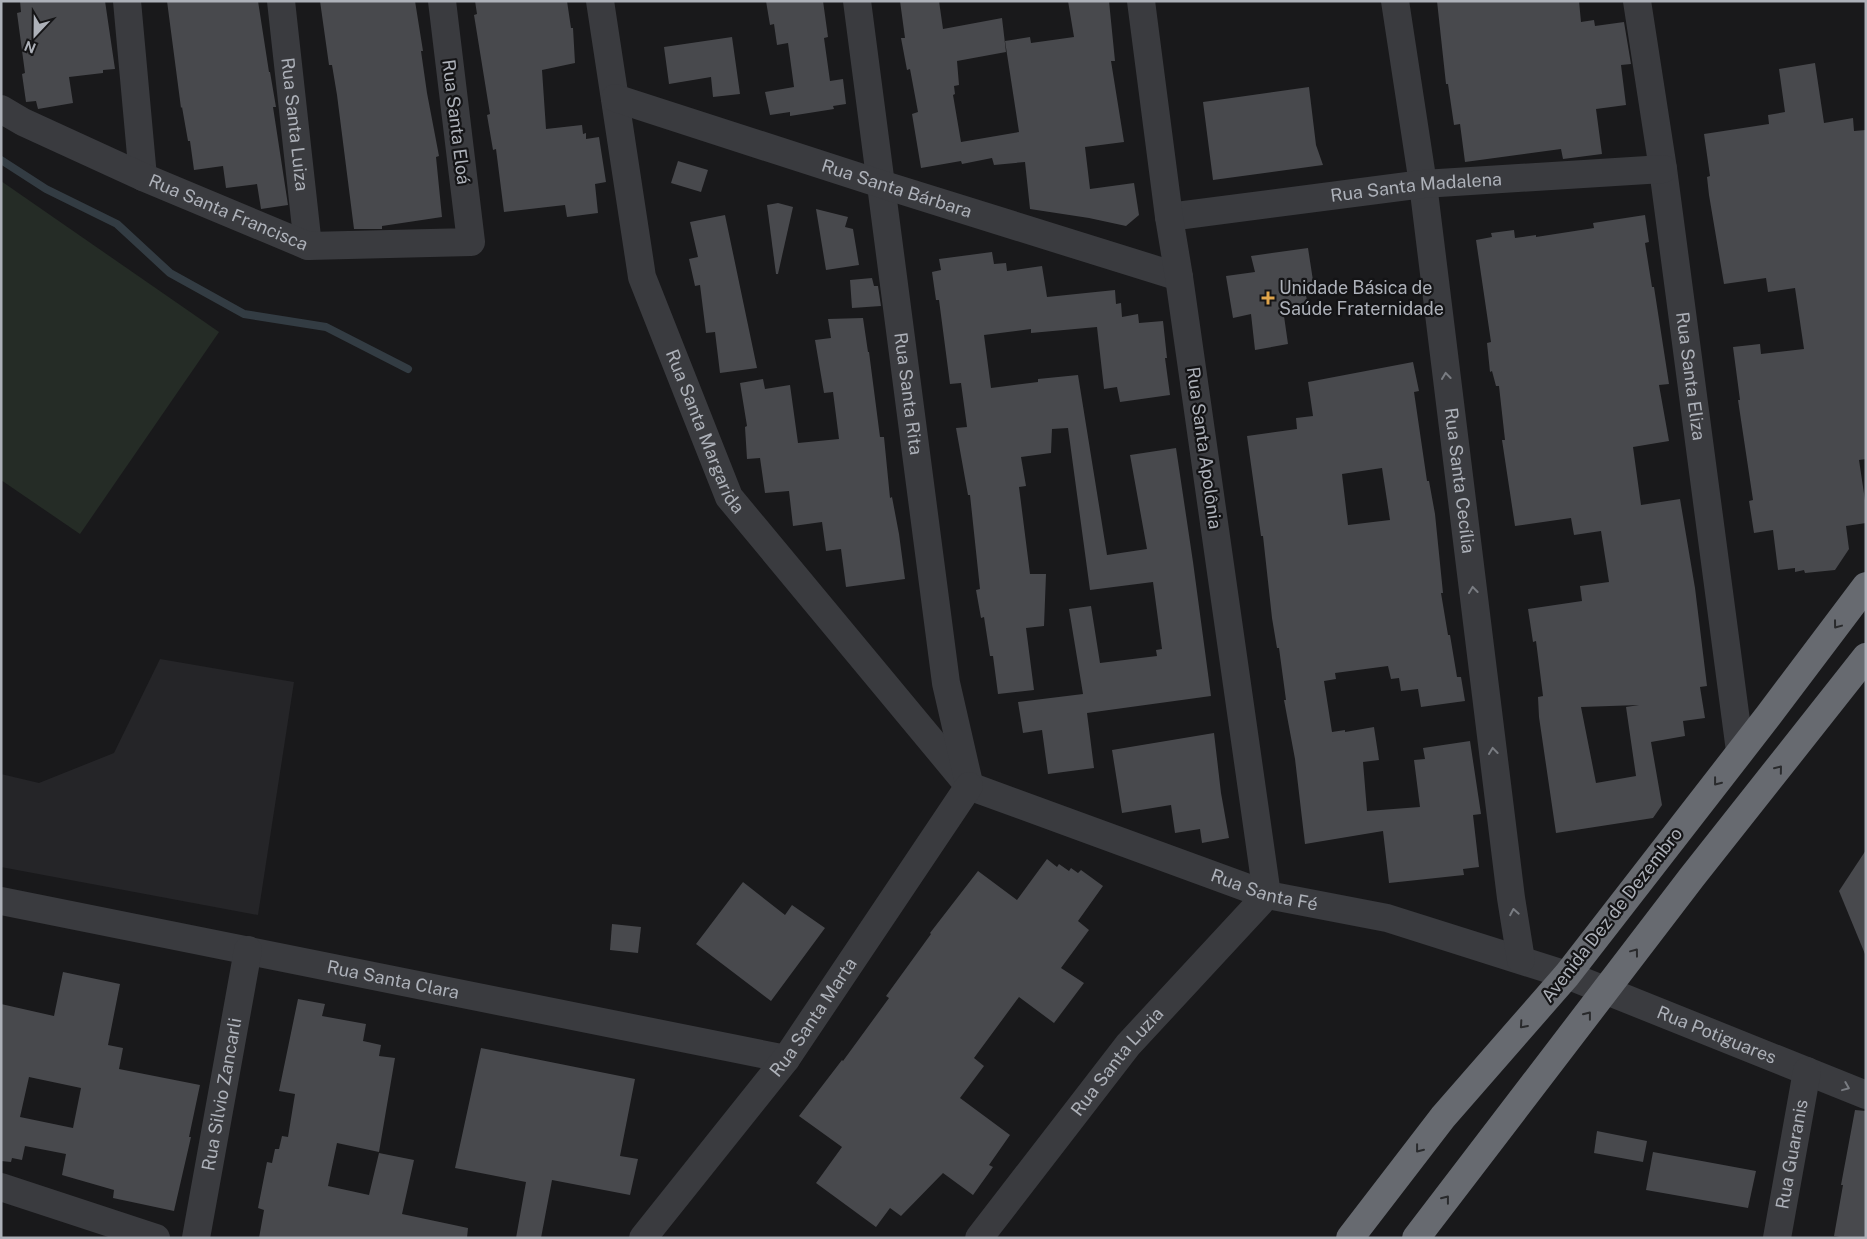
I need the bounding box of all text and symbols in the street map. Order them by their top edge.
north arrow [10,10,60,60]
text: N [22,38,38,57]
street label: Rua Santa Luiza [277,56,313,192]
street label: Rua Santa Eloá [438,58,475,186]
street label: Rua Santa Bárbara [819,155,975,222]
street label: Rua Santa Madalena [1329,168,1502,206]
street label: Rua Santa Francisca [146,170,311,255]
place label: Unidade Básica de Saúde Fraternidade [1279,277,1444,319]
marker: Unidade Básica de Saúde Fraternidade [1261,291,1275,305]
street label: Rua Santa Eliza [1672,311,1710,442]
street label: Rua Santa Rita [890,331,927,456]
street label: Rua Santa Margarida [662,346,749,517]
street label: Rua Santa Apolônia [1183,365,1226,530]
one-way arrow [1442,372,1452,380]
street label: Rua Santa Cecília [1441,407,1479,555]
one-way arrow [1468,585,1479,593]
one-way arrow [1834,619,1843,629]
one-way arrow [1488,746,1499,754]
one-way arrow [1773,766,1781,775]
one-way arrow [1714,776,1722,785]
street label: Avenida Dez de Dezembro [1537,823,1686,1006]
street label: Rua Santa Fé [1208,864,1320,915]
one-way arrow [1509,907,1519,916]
one-way arrow [1630,949,1638,958]
street label: Rua Santa Marta [765,953,861,1081]
street label: Rua Santa Clara [325,956,461,1003]
street label: Rua Potiguares [1654,1001,1780,1068]
street label: Rua Santa Luzia [1066,1003,1167,1120]
one-way arrow [1582,1012,1590,1021]
street label: Rua Silvio Zancarli [197,1016,246,1172]
one-way arrow [1520,1019,1529,1028]
one-way arrow [1841,1081,1850,1092]
street label: Rua Guaranis [1771,1098,1812,1211]
one-way arrow [1416,1143,1424,1152]
one-way arrow [1440,1195,1449,1205]

